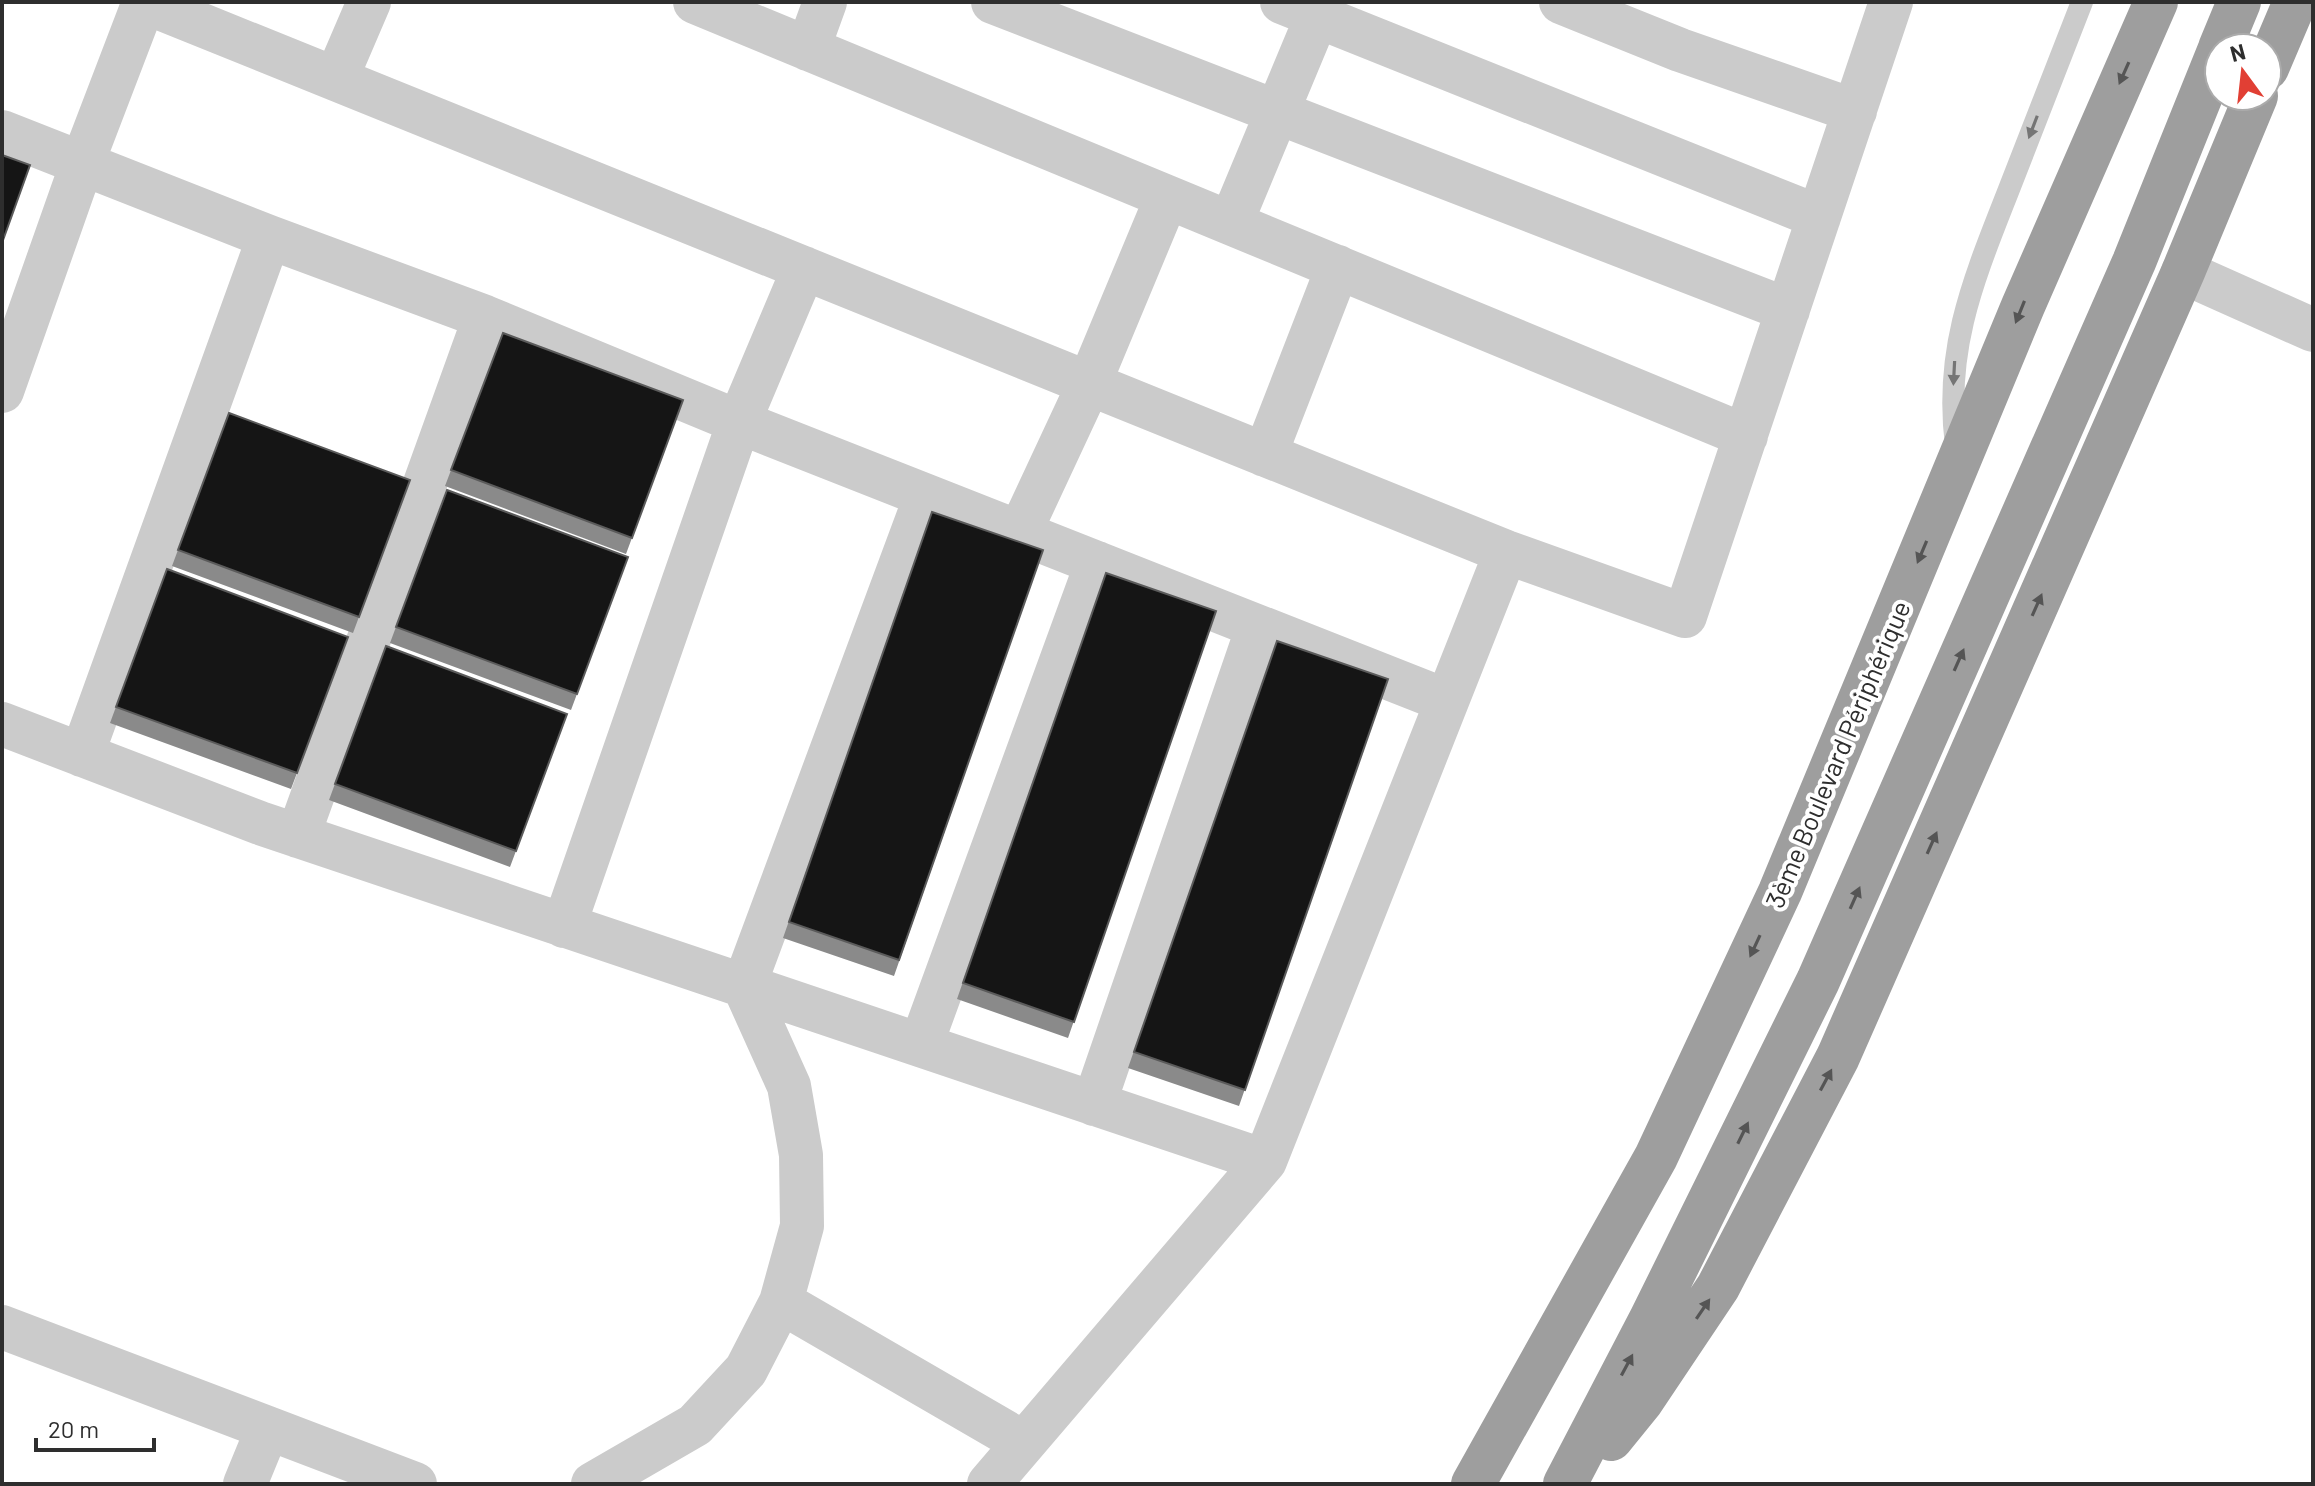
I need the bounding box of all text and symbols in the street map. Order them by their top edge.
north arrow [2203,32,2283,112]
text: N [2227,37,2248,66]
one-way arrow [2118,62,2131,85]
one-way arrow [2026,115,2039,139]
one-way arrow [2014,300,2027,324]
one-way arrow [1947,361,1960,386]
one-way arrow [1915,540,1928,564]
one-way arrow [2030,593,2044,616]
street label: 3ème Boulevard Périphérique [1758,596,1916,912]
one-way arrow [1953,648,1966,672]
one-way arrow [1926,831,1939,855]
one-way arrow [1848,886,1862,910]
one-way arrow [1748,935,1761,958]
one-way arrow [1819,1069,1833,1091]
one-way arrow [1737,1121,1750,1144]
one-way arrow [1695,1298,1710,1319]
one-way arrow [1620,1354,1633,1377]
scale bar [36,1402,154,1452]
text: 20 m [48,1414,99,1443]

